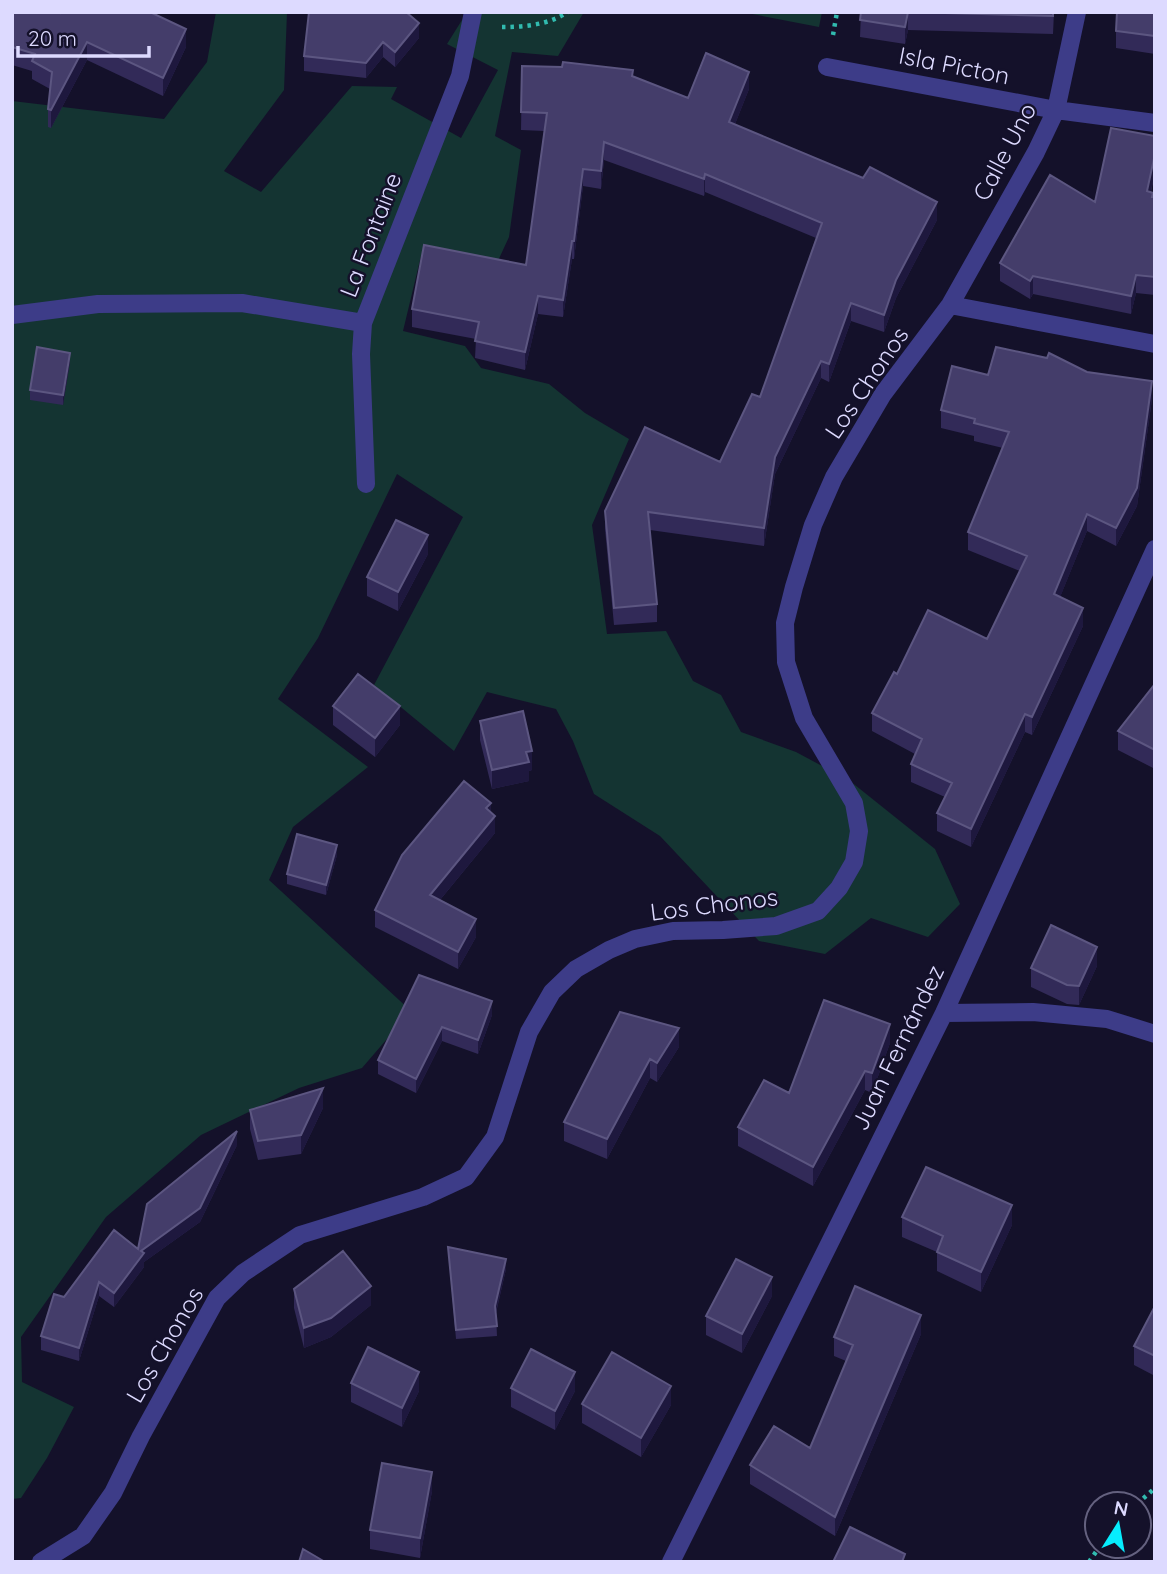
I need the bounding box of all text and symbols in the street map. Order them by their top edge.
scale bar [18,14,149,58]
text: 20 m [28,25,77,51]
street label: Isla Picton [896,40,1012,90]
street label: Calle Uno [966,97,1042,206]
street label: La Fontaine [333,168,407,301]
street label: Los Chonos [818,321,915,444]
street label: Los Chonos [648,881,779,927]
street label: Juan Fernández [844,960,950,1135]
street label: Los Chonos [119,1281,209,1408]
north arrow [1083,1490,1153,1560]
text: N [1112,1495,1130,1521]

